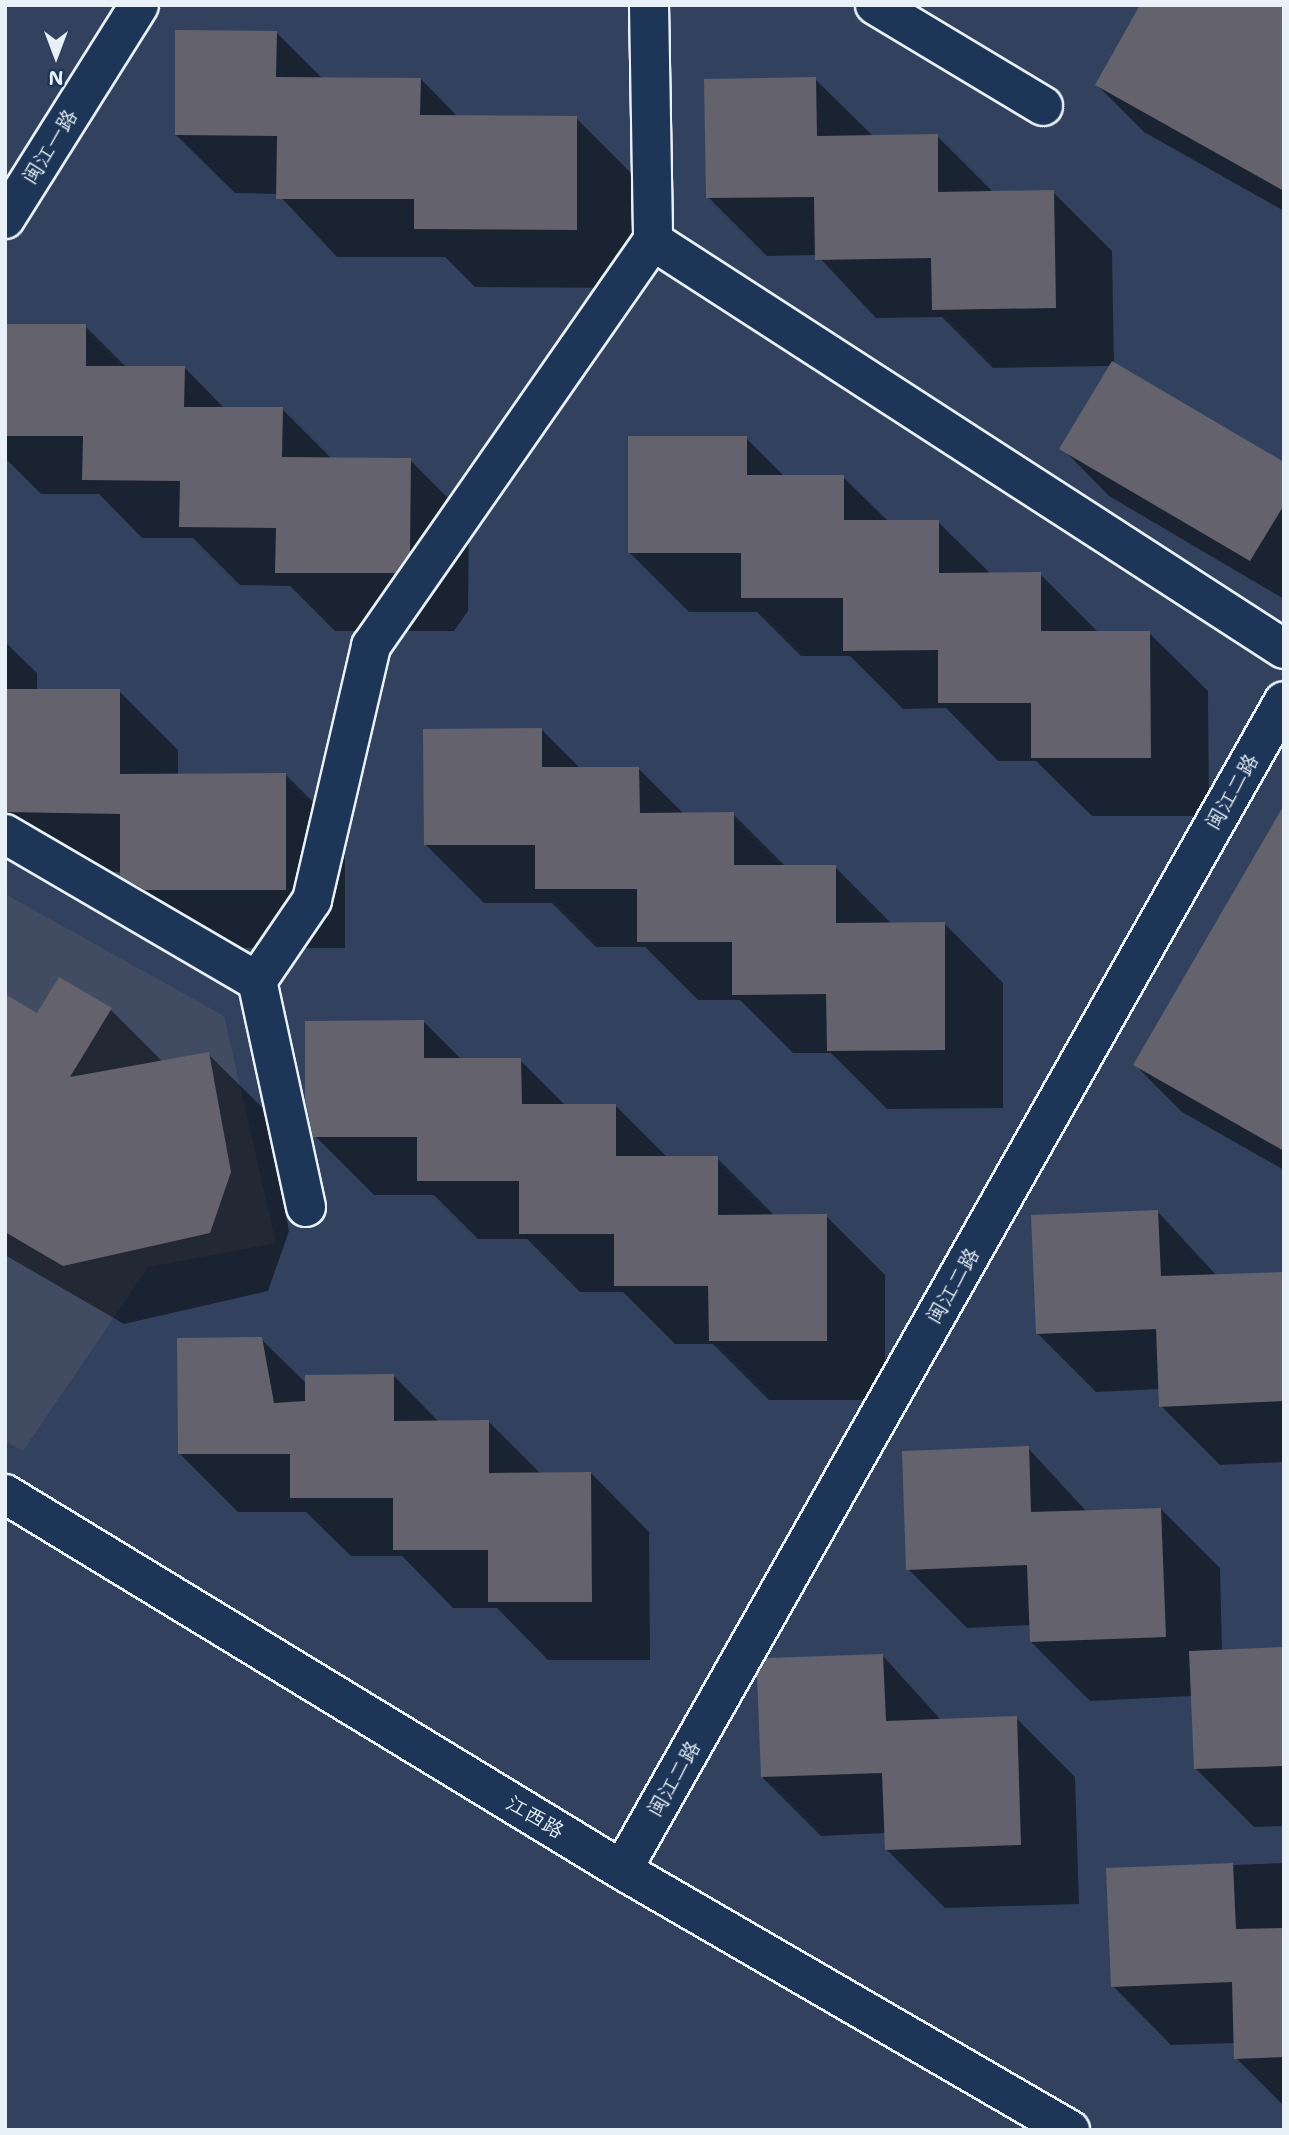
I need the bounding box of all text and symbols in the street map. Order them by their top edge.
north arrow [21,21,91,91]
text: N [48,65,64,90]
street label: 闽江一路 [17,105,83,189]
street label: 闽江二路 [1200,749,1264,835]
street label: 闽江二路 [921,1243,985,1329]
street label: 闽江二路 [642,1736,706,1822]
street label: 江西路 [502,1790,568,1844]

